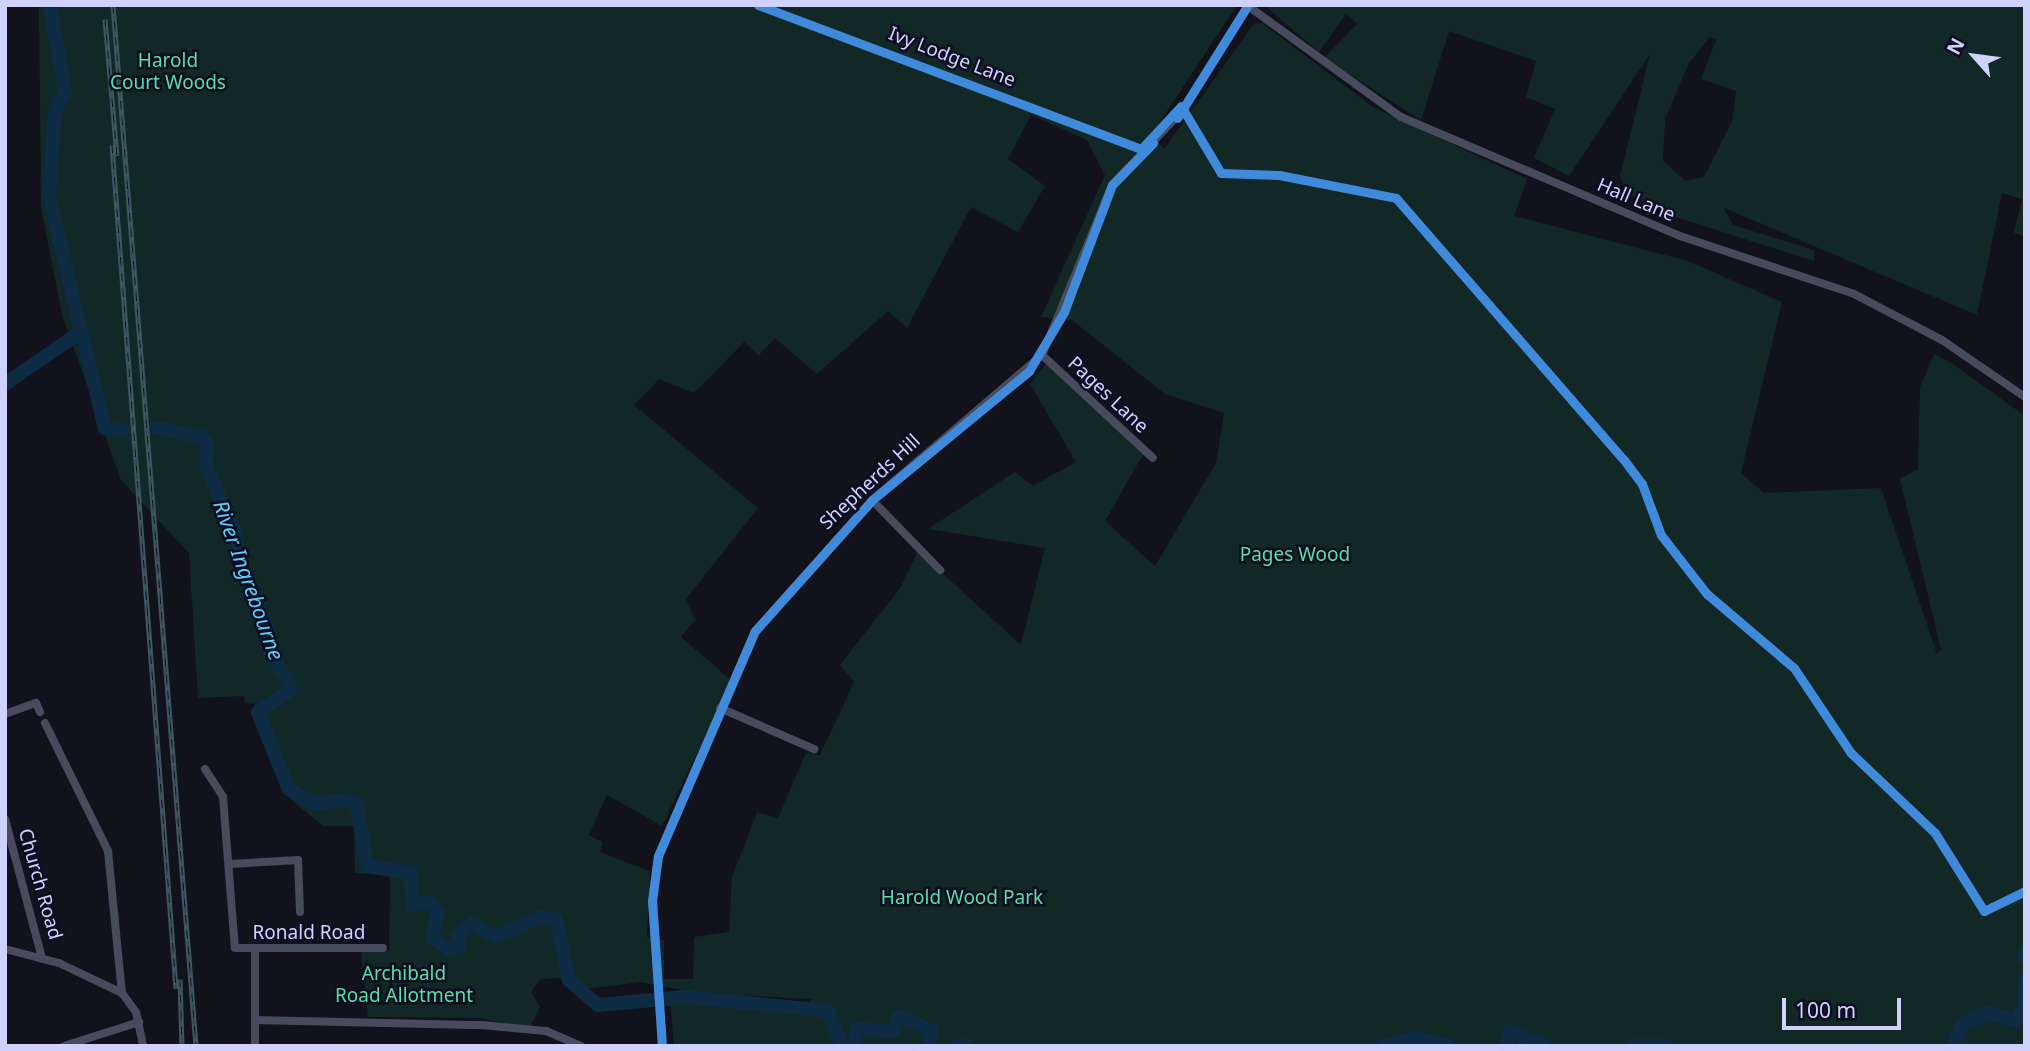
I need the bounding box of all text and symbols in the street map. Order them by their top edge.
north arrow [1939,21,2009,91]
street label: Ivy Lodge Lane [885,22,1019,92]
text: N [1940,33,1971,59]
park label: Harold Court Woods [110,50,226,94]
street label: Hall Lane [1594,173,1678,227]
street label: Pages Lane [1063,352,1153,438]
street label: Shepherds Hill [815,430,925,534]
water label: River Ingrebourne [208,497,290,663]
park label: Pages Wood [1240,544,1350,566]
street label: Church Road [13,826,67,942]
park label: Harold Wood Park [881,887,1043,909]
street label: Ronald Road [253,922,365,944]
park label: Archibald Road Allotment [335,963,473,1007]
scale bar [1785,984,1904,1028]
text: 100 m [1795,996,1856,1024]

